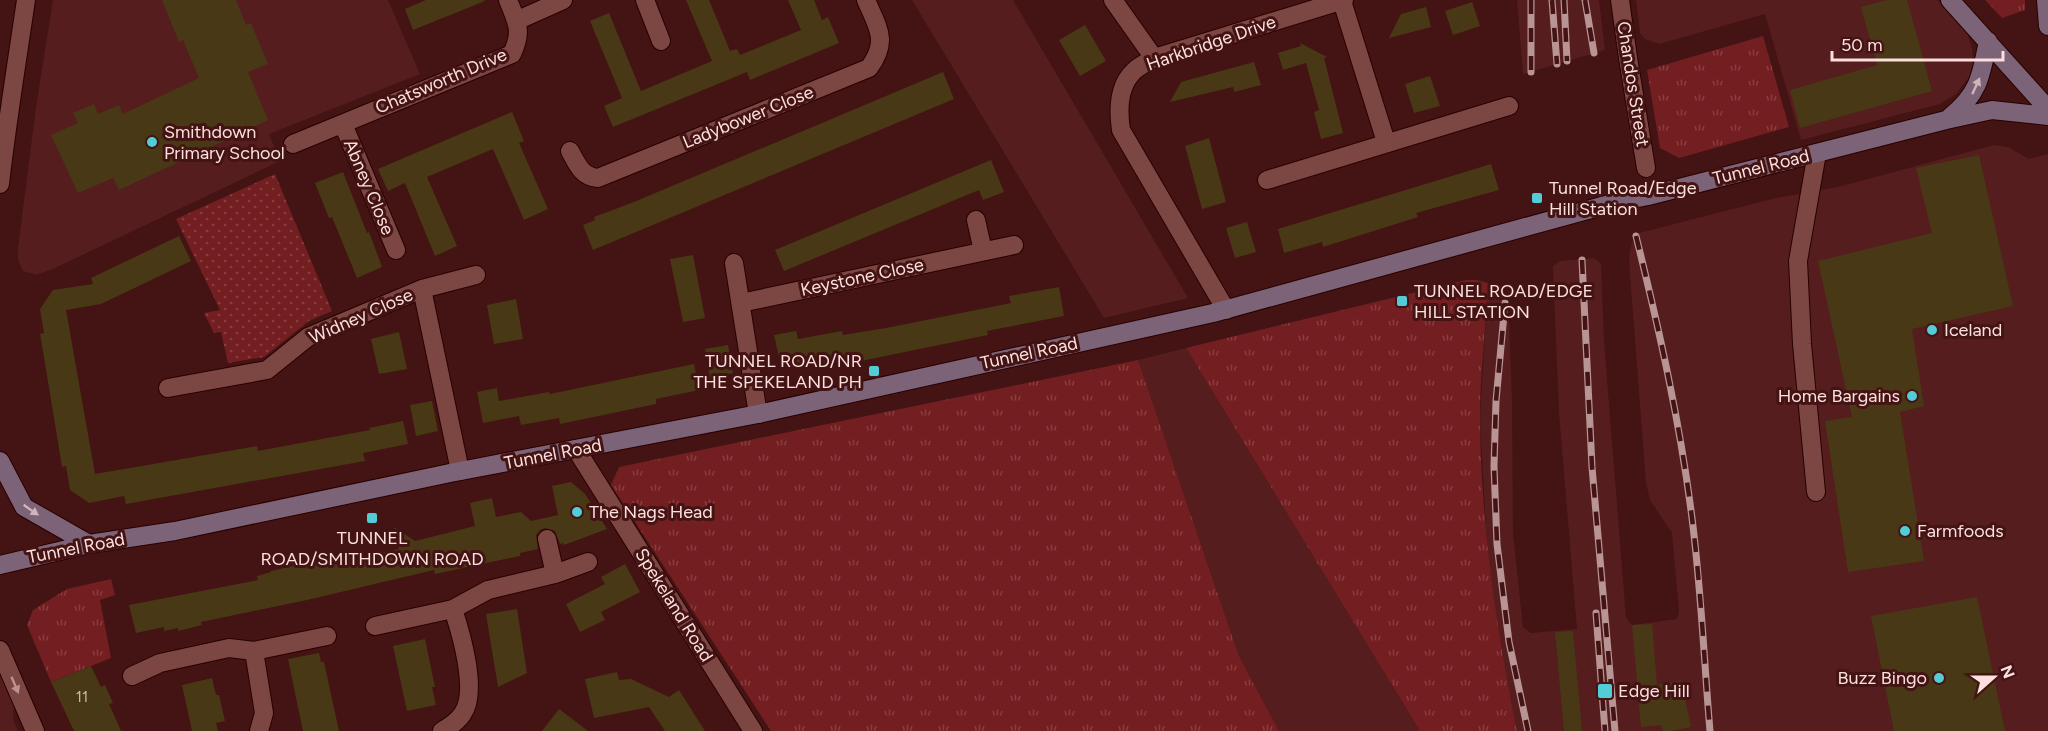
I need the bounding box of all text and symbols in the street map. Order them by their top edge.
street label: Harkbridge Drive [1143,11,1279,75]
street label: Chandos Street [1612,20,1654,148]
scale bar [1832,24,2003,62]
text: 50 m [1841,34,1883,56]
street label: Chatsworth Drive [372,43,510,119]
one-way arrow [1971,77,1980,94]
street label: Ladybower Close [679,81,817,153]
place label: Smithdown Primary School [164,121,285,164]
marker: Smithdown Primary School [145,135,159,149]
street label: Abney Close [339,136,399,238]
street label: Tunnel Road [1710,144,1812,190]
place label: Tunnel Road/Edge Hill Station [1549,177,1697,220]
marker: Tunnel Road/Edge Hill Station [1530,191,1544,205]
street label: Keystone Close [798,253,926,301]
place label: TUNNEL ROAD/EDGE HILL STATION [1414,280,1593,323]
street label: Widney Close [306,283,416,349]
marker: TUNNEL ROAD/EDGE HILL STATION [1395,294,1409,308]
place label: Iceland [1944,319,2002,341]
marker: Iceland [1925,323,1939,337]
street label: Tunnel Road [978,332,1080,374]
place label: TUNNEL ROAD/NR THE SPEKELAND PH [693,350,862,393]
marker: TUNNEL ROAD/NR THE SPEKELAND PH [867,364,881,378]
place label: Home Bargains [1778,385,1900,407]
marker: Home Bargains [1905,389,1919,403]
street label: Tunnel Road [502,434,604,474]
place label: The Nags Head [589,501,713,523]
one-way arrow [22,504,38,516]
marker: The Nags Head [570,505,584,519]
marker: TUNNEL ROAD/SMITHDOWN ROAD [365,511,379,525]
place label: Farmfoods [1917,520,2004,542]
marker: Farmfoods [1898,524,1912,538]
place label: TUNNEL ROAD/SMITHDOWN ROAD [260,527,484,570]
street label: Tunnel Road [25,528,127,568]
street label: Spekeland Road [630,544,718,666]
north arrow [1964,647,2024,707]
text: N [1996,663,2019,681]
place label: Buzz Bingo [1838,667,1927,689]
marker: Buzz Bingo [1932,671,1946,685]
one-way arrow [11,676,20,694]
place label: Edge Hill [1618,680,1690,702]
marker: Edge Hill [1596,682,1614,700]
house number: 11 [76,688,88,706]

